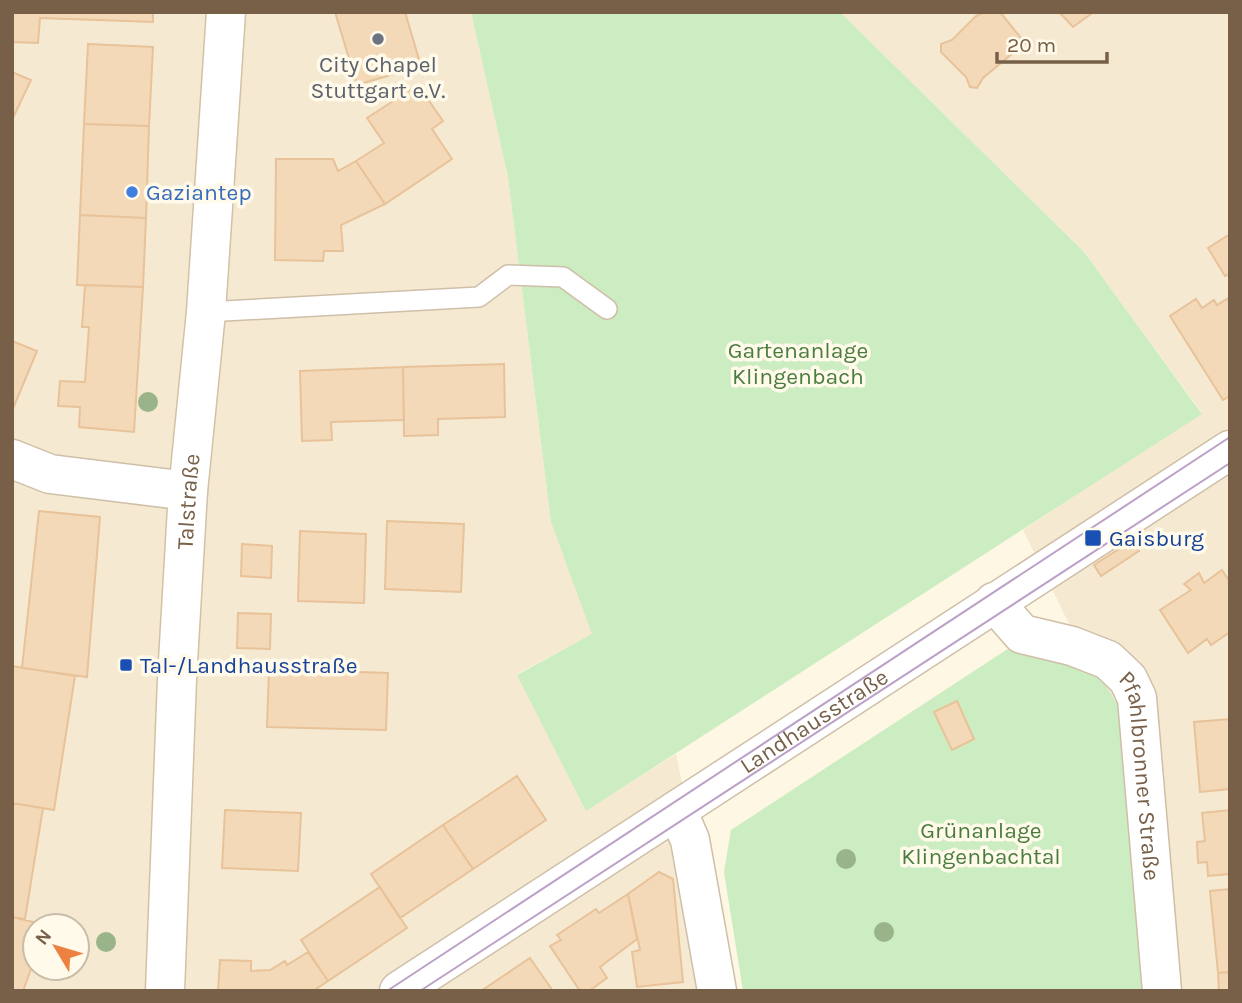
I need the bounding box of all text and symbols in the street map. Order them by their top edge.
scale bar [997,21,1107,65]
marker: City Chapel Stuttgart e.V. [370,31,386,47]
text: 20 m [1007,33,1056,57]
place label: City Chapel Stuttgart e.V. [311,51,445,104]
place label: Gaziantep [146,179,252,206]
marker: Gaziantep [124,184,140,200]
park label: Gartenanlage Klingenbach [728,337,868,390]
street label: Talstraße [171,452,205,550]
place label: Gaisburg [1109,525,1204,552]
marker: Gaisburg [1083,528,1103,548]
place label: Tal-/Landhausstraße [140,652,358,679]
marker: Tal-/Landhausstraße [118,657,134,673]
street label: Landhausstraße [735,663,893,779]
street label: Pfahlbronner Straße [1114,665,1166,882]
park label: Grünanlage Klingenbachtal [901,817,1061,870]
north arrow [21,912,91,982]
text: N [31,925,56,949]

